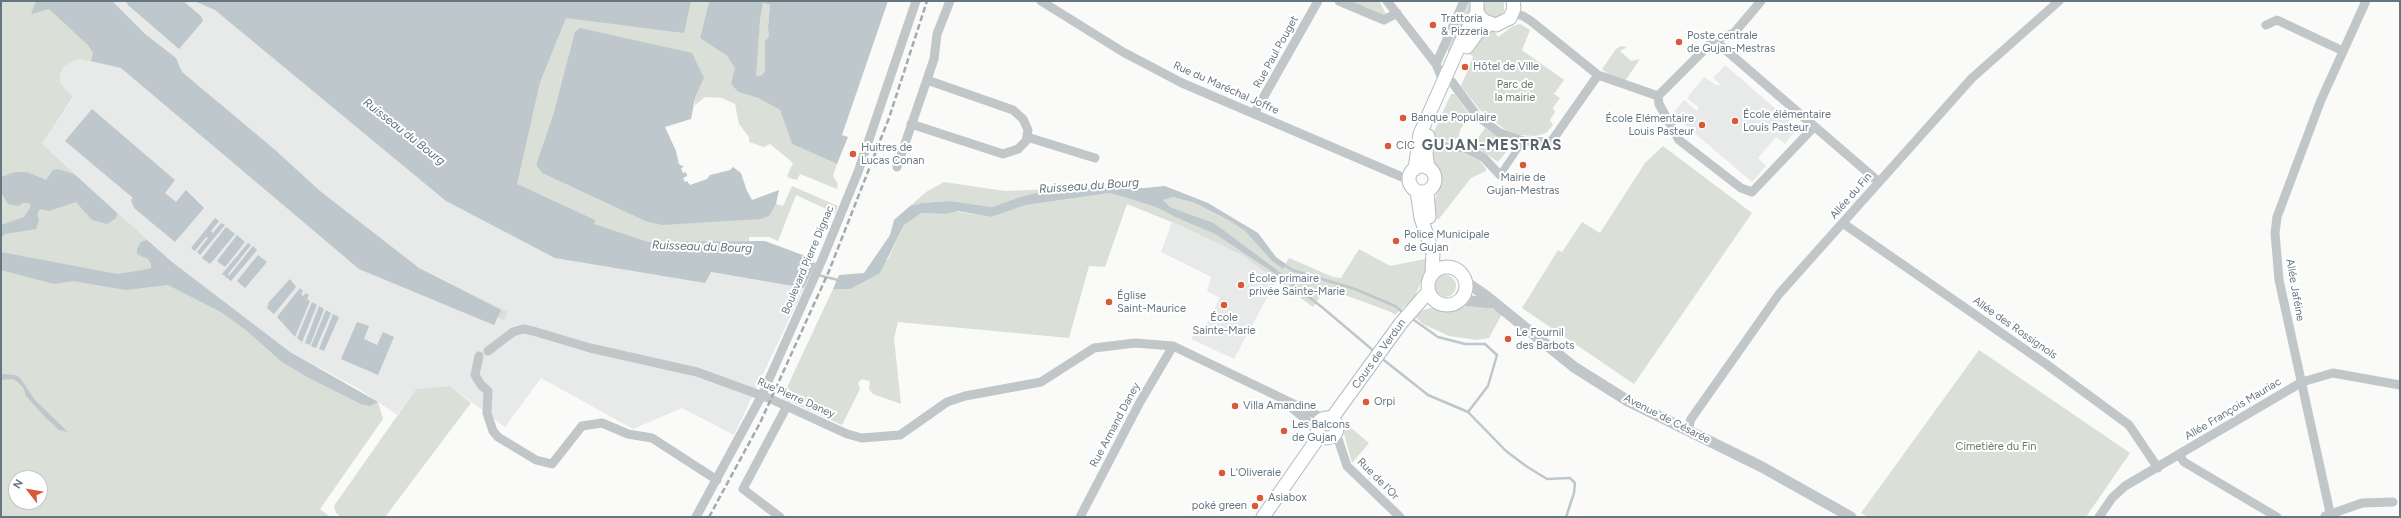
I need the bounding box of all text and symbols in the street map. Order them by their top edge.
place label: Trattoria & Pizzeria [1441,12,1488,38]
street label: Rue Paul Pouget [1251,14,1301,90]
marker: Trattoria & Pizzeria [1428,20,1438,30]
place label: Poste centrale de Gujan-Mestras [1687,29,1775,55]
marker: Poste centrale de Gujan-Mestras [1674,37,1684,47]
street label: Rue du Maréchal Joffre [1171,59,1281,117]
place label: Hôtel de Ville [1473,60,1539,74]
marker: Hôtel de Ville [1460,62,1470,72]
park label: Parc de la mairie [1495,78,1535,104]
water label: Ruisseau du Bourg [360,95,448,169]
place label: École élémentaire Louis Pasteur [1743,108,1831,134]
place label: Banque Populaire [1411,111,1496,125]
place label: École Elémentaire Louis Pasteur [1606,112,1694,138]
marker: Banque Populaire [1398,113,1408,123]
marker: École élémentaire Louis Pasteur [1730,116,1740,126]
marker: École Elémentaire Louis Pasteur [1697,120,1707,130]
district label: GUJAN-MESTRAS [1422,137,1562,155]
place label: CIC [1396,139,1415,153]
place label: Huitres de Lucas Conan [861,141,924,167]
marker: CIC [1383,141,1393,151]
marker: Huitres de Lucas Conan [848,149,858,159]
marker: Mairie de Gujan-Mestras [1518,160,1528,170]
street label: Allée du Fin [1827,170,1875,222]
place label: Mairie de Gujan-Mestras [1487,171,1559,197]
water label: Ruisseau du Bourg [1038,175,1140,197]
street label: Boulevard Pierre Dignac [779,204,837,316]
place label: Police Municipale de Gujan [1404,228,1489,254]
marker: Police Municipale de Gujan [1391,236,1401,246]
water label: Ruisseau du Bourg [652,238,752,256]
street label: Allée Jaféine [2283,258,2307,322]
place label: École primaire privée Sainte-Marie [1249,272,1345,298]
marker: École primaire privée Sainte-Marie [1236,280,1246,290]
place label: Église Saint-Maurice [1117,289,1186,315]
street label: Allée des Rossignols [1970,294,2060,362]
marker: Église Saint-Maurice [1104,297,1114,307]
marker: École Sainte-Marie [1219,300,1229,310]
place label: École Sainte-Marie [1193,311,1255,337]
street label: Cours de Verdun [1349,317,1409,391]
place label: Le Fournil des Barbots [1516,326,1574,352]
marker: Le Fournil des Barbots [1503,334,1513,344]
street label: Rue Pierre Daney [755,375,837,421]
street label: Allée François Mauriac [2182,375,2284,443]
street label: Rue Armand Daney [1087,380,1143,470]
street label: Avenue de Césarée [1621,391,1713,447]
place label: Orpi [1374,395,1395,409]
marker: Orpi [1361,397,1371,407]
place label: Villa Amandine [1243,399,1316,413]
marker: Villa Amandine [1230,401,1240,411]
place label: Les Balcons de Gujan [1292,418,1350,444]
marker: Les Balcons de Gujan [1279,426,1289,436]
park label: Cimetière du Fin [1956,440,2036,454]
street label: Rue de l'Or [1354,455,1402,503]
place label: L'Oliveraie [1230,466,1281,480]
marker: L'Oliveraie [1217,468,1227,478]
north arrow [8,470,48,510]
text: N [10,477,26,491]
place label: Asiabox [1268,491,1307,505]
marker: Asiabox [1255,493,1265,503]
place label: poké green [1192,499,1247,513]
marker: poké green [1250,501,1260,511]

